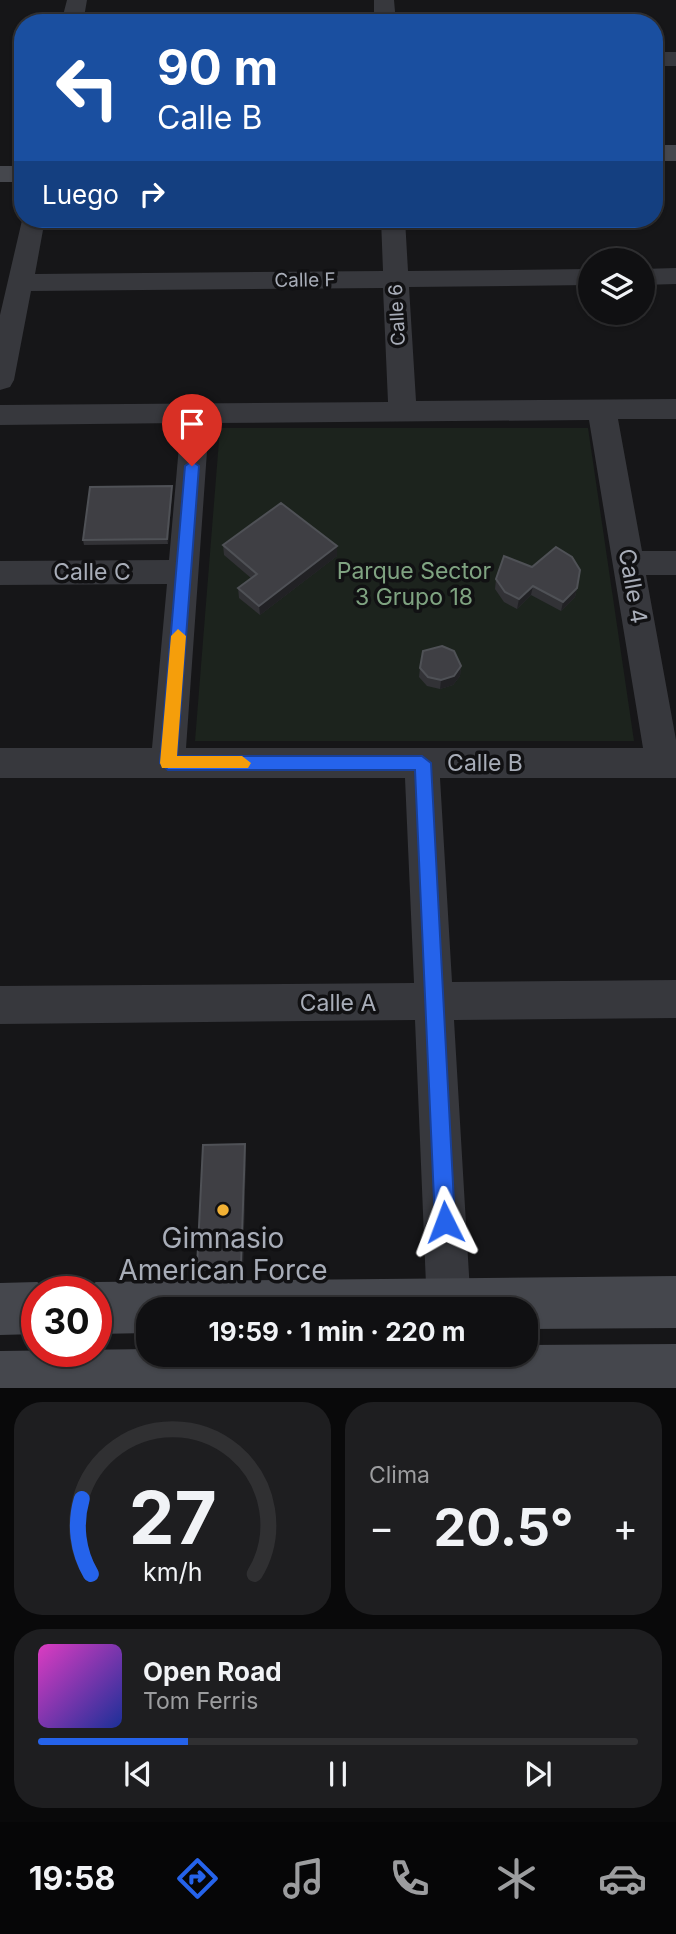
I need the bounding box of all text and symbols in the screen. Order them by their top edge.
text: 90 m [157,38,278,97]
icon: left [42,42,133,133]
text: Calle B [157,98,262,137]
icon: right [133,175,171,213]
text: Luego [42,179,119,210]
map controls [578,248,655,325]
button: layers [578,248,655,325]
street label: Calle F [274,268,336,292]
street label: Calle 6 [384,283,410,347]
pin [162,394,222,466]
icon: arrive [173,405,211,443]
street label: Calle 4 [613,546,653,626]
park label: Parque Sector 3 Grupo 18 [337,557,492,611]
street label: Calle C [53,558,131,586]
street label: Calle B [447,749,523,777]
street label: Calle A [300,989,376,1017]
position arrow [408,1185,482,1259]
marker: Gimnasio American Force [215,1202,231,1218]
place label: Gimnasio American Force [119,1221,327,1287]
speed limit sign: 30 [21,1276,112,1367]
text: 19:59 · 1 min · 220 m [209,1316,465,1347]
text: Clima [369,1461,430,1489]
text: 27 [128,1474,217,1563]
text: 20.5° [433,1496,574,1559]
text: − [369,1504,394,1550]
text: + [613,1504,638,1550]
text: km/h [143,1557,202,1587]
text: Open Road [143,1656,282,1687]
text: Tom Ferris [143,1687,258,1715]
icon: previous [119,1755,157,1793]
icon: pause [319,1755,357,1793]
icon: next [519,1755,557,1793]
icon: directions [173,1854,222,1903]
icon: music [279,1854,328,1903]
icon: phone [385,1854,434,1903]
icon: climate [492,1854,541,1903]
icon: car [598,1854,647,1903]
text: 19:58 [29,1859,115,1898]

